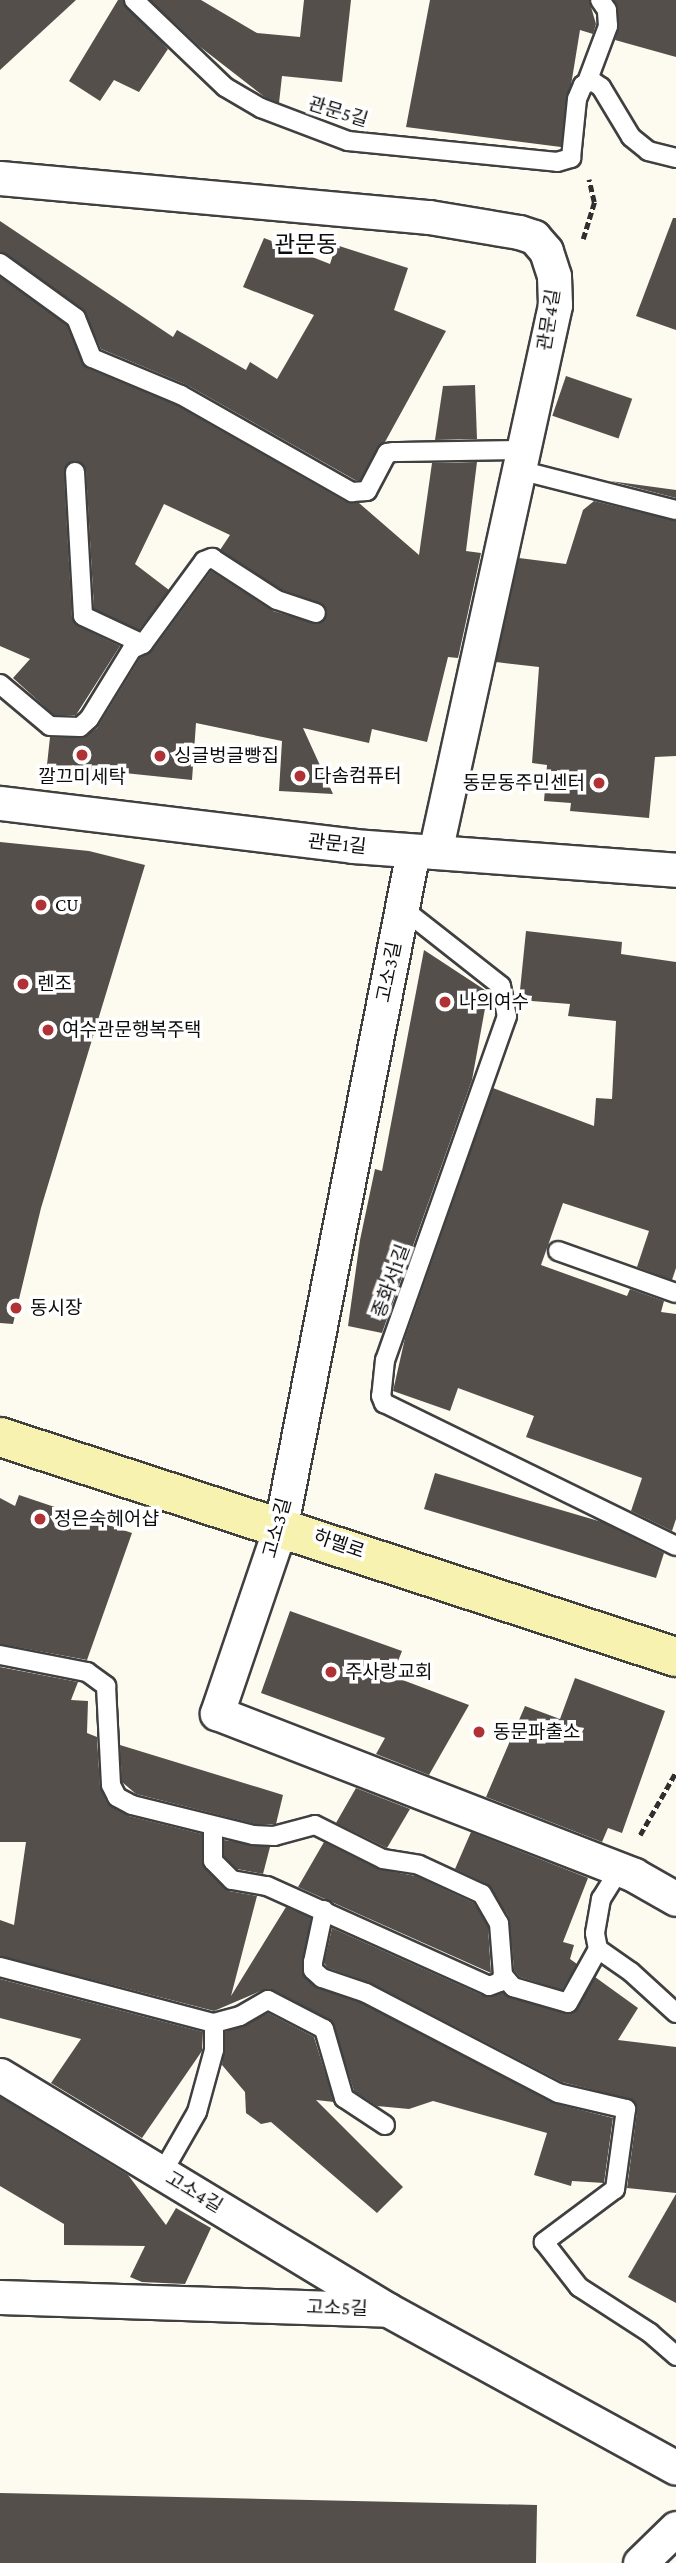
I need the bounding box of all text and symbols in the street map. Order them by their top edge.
street label: 관문5길 [305,92,371,132]
district label: 관문동 [274,230,338,258]
street label: 관문4길 [533,288,565,352]
place label: 싱글벙글빵집 [174,745,279,767]
marker: 깔끄미세탁 [74,747,90,763]
marker: 싱글벙글빵집 [152,748,168,764]
place label: 다솜컴퓨터 [314,765,401,787]
place label: 깔끄미세탁 [38,766,126,788]
marker: 다솜컴퓨터 [292,768,308,784]
place label: 동문동주민센터 [463,772,585,794]
marker: 동문동주민센터 [591,775,607,791]
street label: 관문1길 [307,830,367,858]
place label: CU [55,894,79,916]
marker: CU [33,897,49,913]
street label: 고소3길 [372,940,406,1004]
place label: 렌조 [37,973,72,995]
marker: 렌조 [15,976,31,992]
place label: 나의여수 [459,991,529,1013]
marker: 나의여수 [437,994,453,1010]
place label: 여수관문행복주택 [62,1019,202,1041]
marker: 여수관문행복주택 [40,1022,56,1038]
street label: 종화서1길 [367,1241,415,1321]
place label: 동시장 [30,1297,82,1319]
marker: 동시장 [8,1300,24,1316]
street label: 고소3길 [258,1495,296,1561]
place label: 정은숙헤어샵 [54,1508,159,1530]
marker: 정은숙헤어샵 [32,1511,48,1527]
street label: 하멜로 [310,1525,368,1563]
place label: 주사랑교회 [345,1661,432,1683]
marker: 주사랑교회 [323,1664,339,1680]
place label: 동문파출소 [493,1721,580,1743]
marker: 동문파출소 [471,1724,487,1740]
street label: 고소4길 [161,2166,227,2218]
street label: 고소5길 [306,2296,368,2320]

